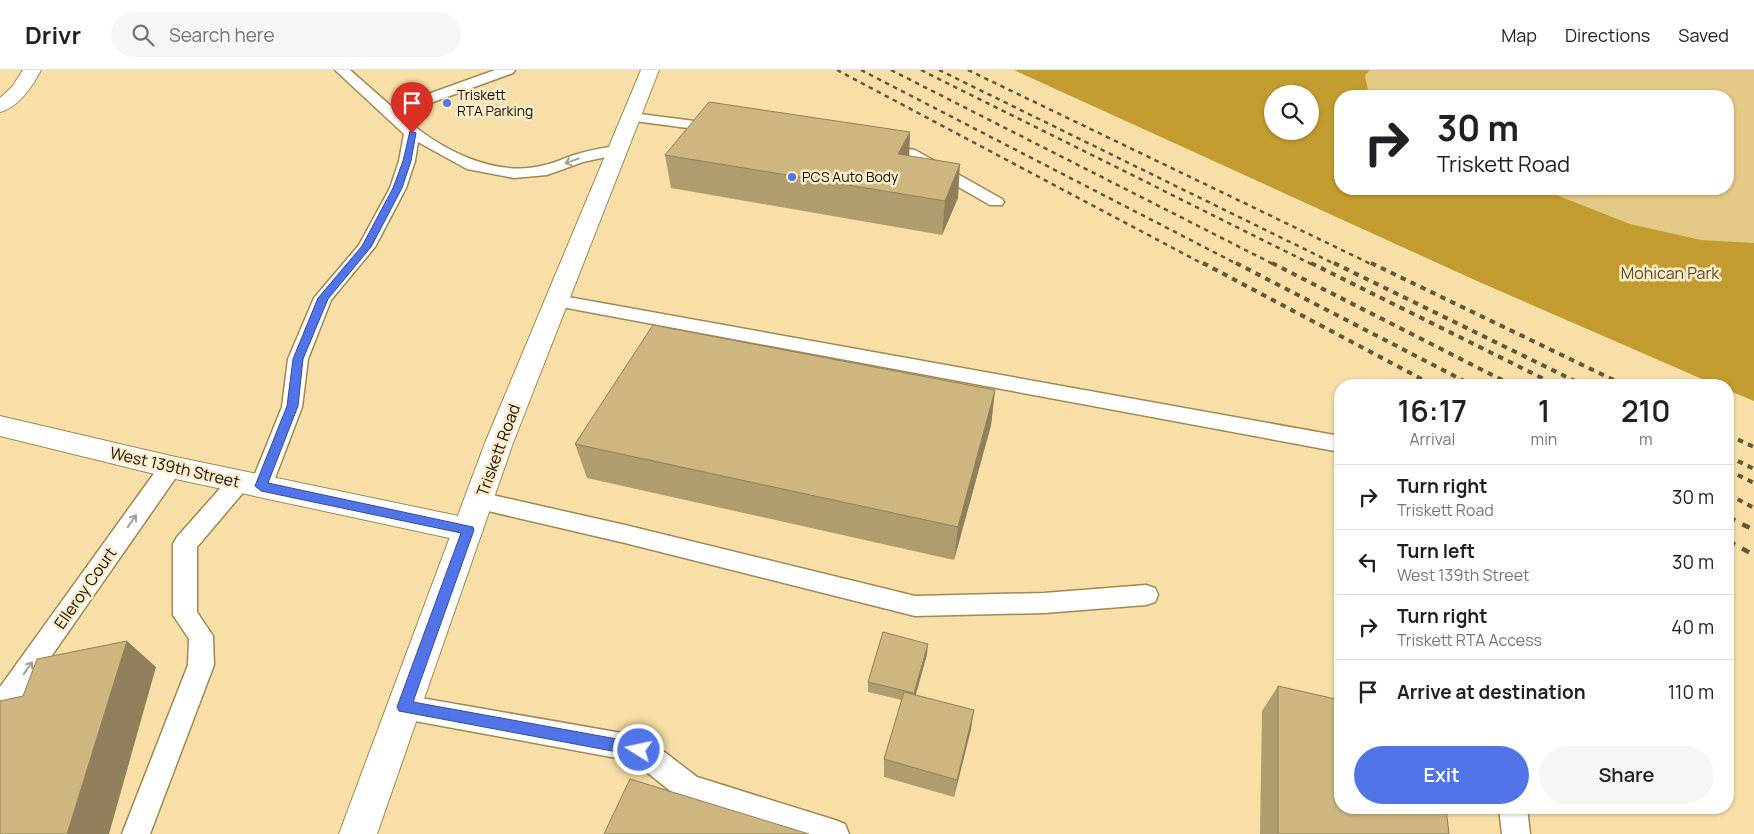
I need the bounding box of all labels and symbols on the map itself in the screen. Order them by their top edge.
pin [391,82,433,133]
place label: Triskett RTA Parking [457,85,533,120]
marker: Triskett RTA Parking [441,97,453,109]
one-way arrow [564,157,580,166]
place label: PCS Auto Body [802,167,899,186]
marker: PCS Auto Body [786,171,798,183]
park label: Mohican Park [1621,262,1720,284]
street label: Triskett Road [471,401,525,499]
street label: West 139th Street [108,441,242,493]
one-way arrow [127,514,137,528]
street label: Elleroy Court [49,543,121,633]
one-way arrow [23,661,33,675]
position arrow [612,723,664,775]

